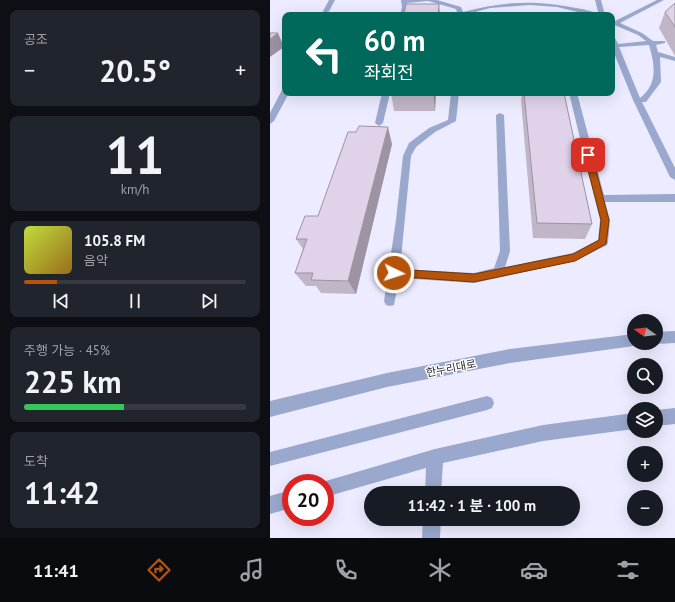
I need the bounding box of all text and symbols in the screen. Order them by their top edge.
text: 60 m [364,22,425,59]
icon: left [298,28,350,80]
text: 공조 [24,31,48,48]
text: 20.5° [99,51,171,90]
text: − [24,56,35,84]
text: + [235,56,246,84]
text: 좌회전 [364,61,414,84]
text: 11 [106,121,164,188]
pin [571,138,605,172]
icon: arrive [577,144,599,166]
text: km/h [121,181,149,198]
text: 105.8 FM [84,231,145,250]
text: 음악 [84,252,108,269]
position arrow [373,252,415,294]
icon: previous [50,290,72,312]
icon: pause [124,290,146,312]
icon: next [198,290,220,312]
north arrow [627,314,663,350]
map controls [627,314,663,526]
text: 주행 가능 · 45% [24,342,110,359]
street label: 한누리대로 [425,356,477,380]
button: search [627,358,663,394]
text: 225 km [24,362,122,401]
button: layers [627,402,663,438]
button: + [627,446,663,482]
text: 도착 [24,453,48,470]
text: 11:42 [24,473,100,512]
speed limit sign: 20 [282,474,334,526]
button: − [627,490,663,526]
text: 11:42 · 1 분 · 100 m [408,496,536,515]
icon: directions [145,556,173,584]
icon: music [238,556,266,584]
icon: phone [332,556,360,584]
icon: climate [426,556,454,584]
icon: car [520,556,548,584]
icon: filters [614,556,642,584]
text: 11:41 [33,559,79,582]

